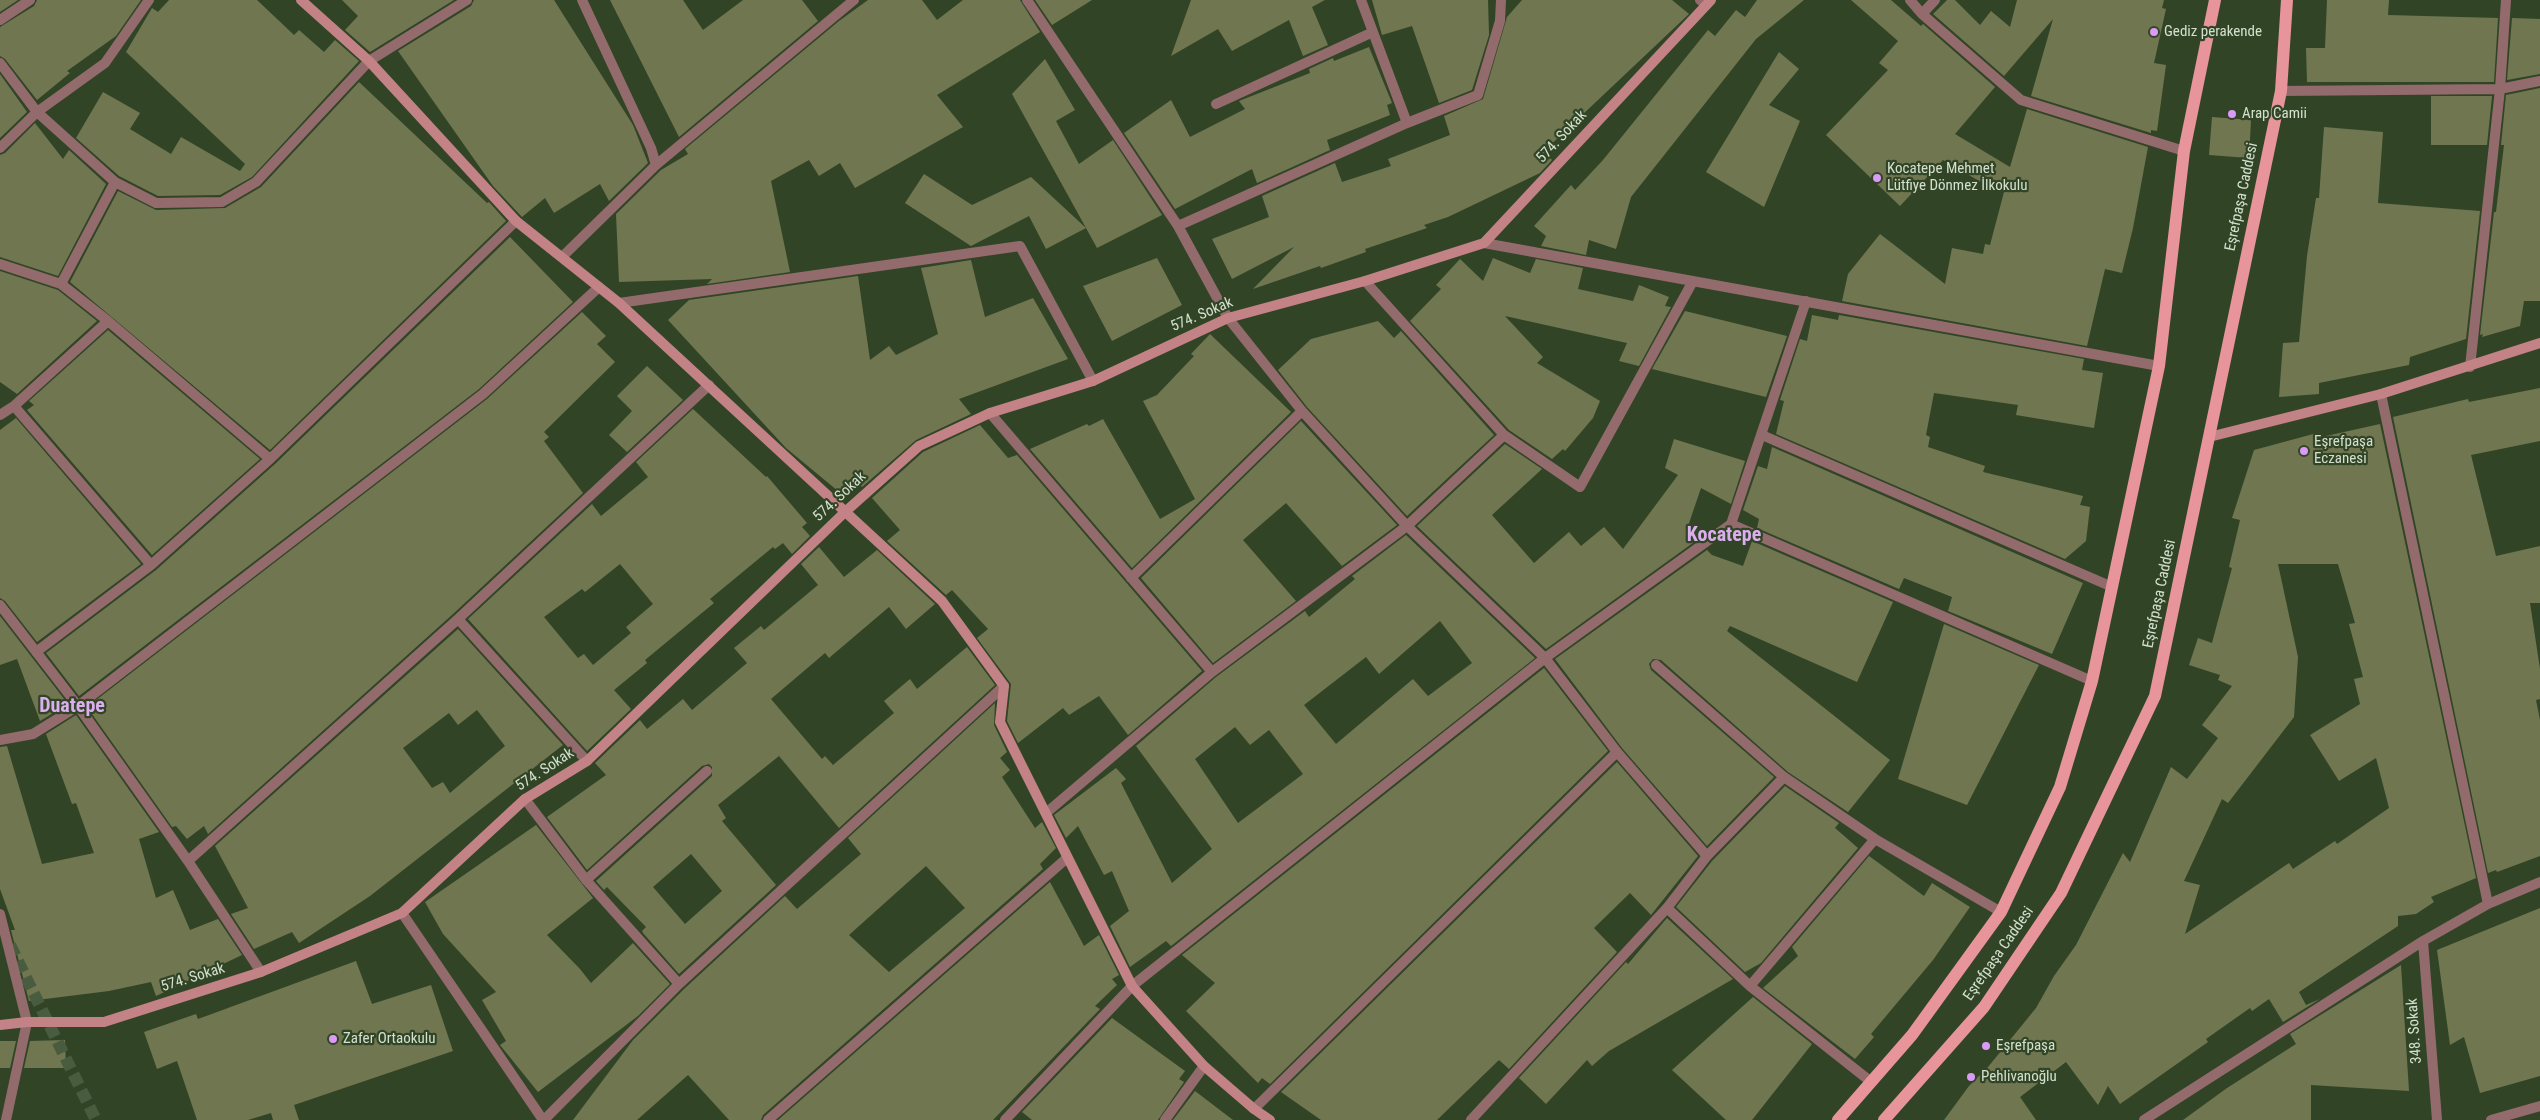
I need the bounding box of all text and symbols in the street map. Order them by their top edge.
place label: Gediz perakende [2164,23,2262,41]
marker: Gediz perakende [2148,26,2160,38]
place label: Arap Camii [2242,105,2307,123]
street label: 574. Sokak [1533,107,1591,167]
marker: Arap Camii [2226,108,2238,120]
street label: Eşrefpaşa Caddesi [2222,141,2262,253]
place label: Kocatepe Mehmet Lütfiye Dönmez İlkokulu [1887,160,2027,195]
marker: Kocatepe Mehmet Lütfiye Dönmez İlkokulu [1871,172,1883,184]
street label: 574. Sokak [1168,294,1236,336]
place label: Eşrefpaşa Eczanesi [2314,433,2373,468]
marker: Eşrefpaşa Eczanesi [2298,445,2310,457]
street label: 574. Sokak [810,468,870,526]
district label: Kocatepe [1687,524,1761,548]
street label: Eşrefpaşa Caddesi [2140,538,2180,650]
district label: Duatepe [39,695,105,719]
street label: 574. Sokak [513,745,577,795]
street label: Eşrefpaşa Caddesi [1960,904,2038,1004]
street label: 574. Sokak [159,960,227,996]
street label: 348. Sokak [2404,998,2426,1064]
place label: Zafer Ortaokulu [343,1030,435,1048]
marker: Zafer Ortaokulu [327,1033,339,1045]
place label: Eşrefpaşa [1996,1037,2055,1055]
marker: Eşrefpaşa [1980,1040,1992,1052]
place label: Pehlivanoğlu [1981,1068,2057,1086]
marker: Pehlivanoğlu [1965,1071,1977,1083]

